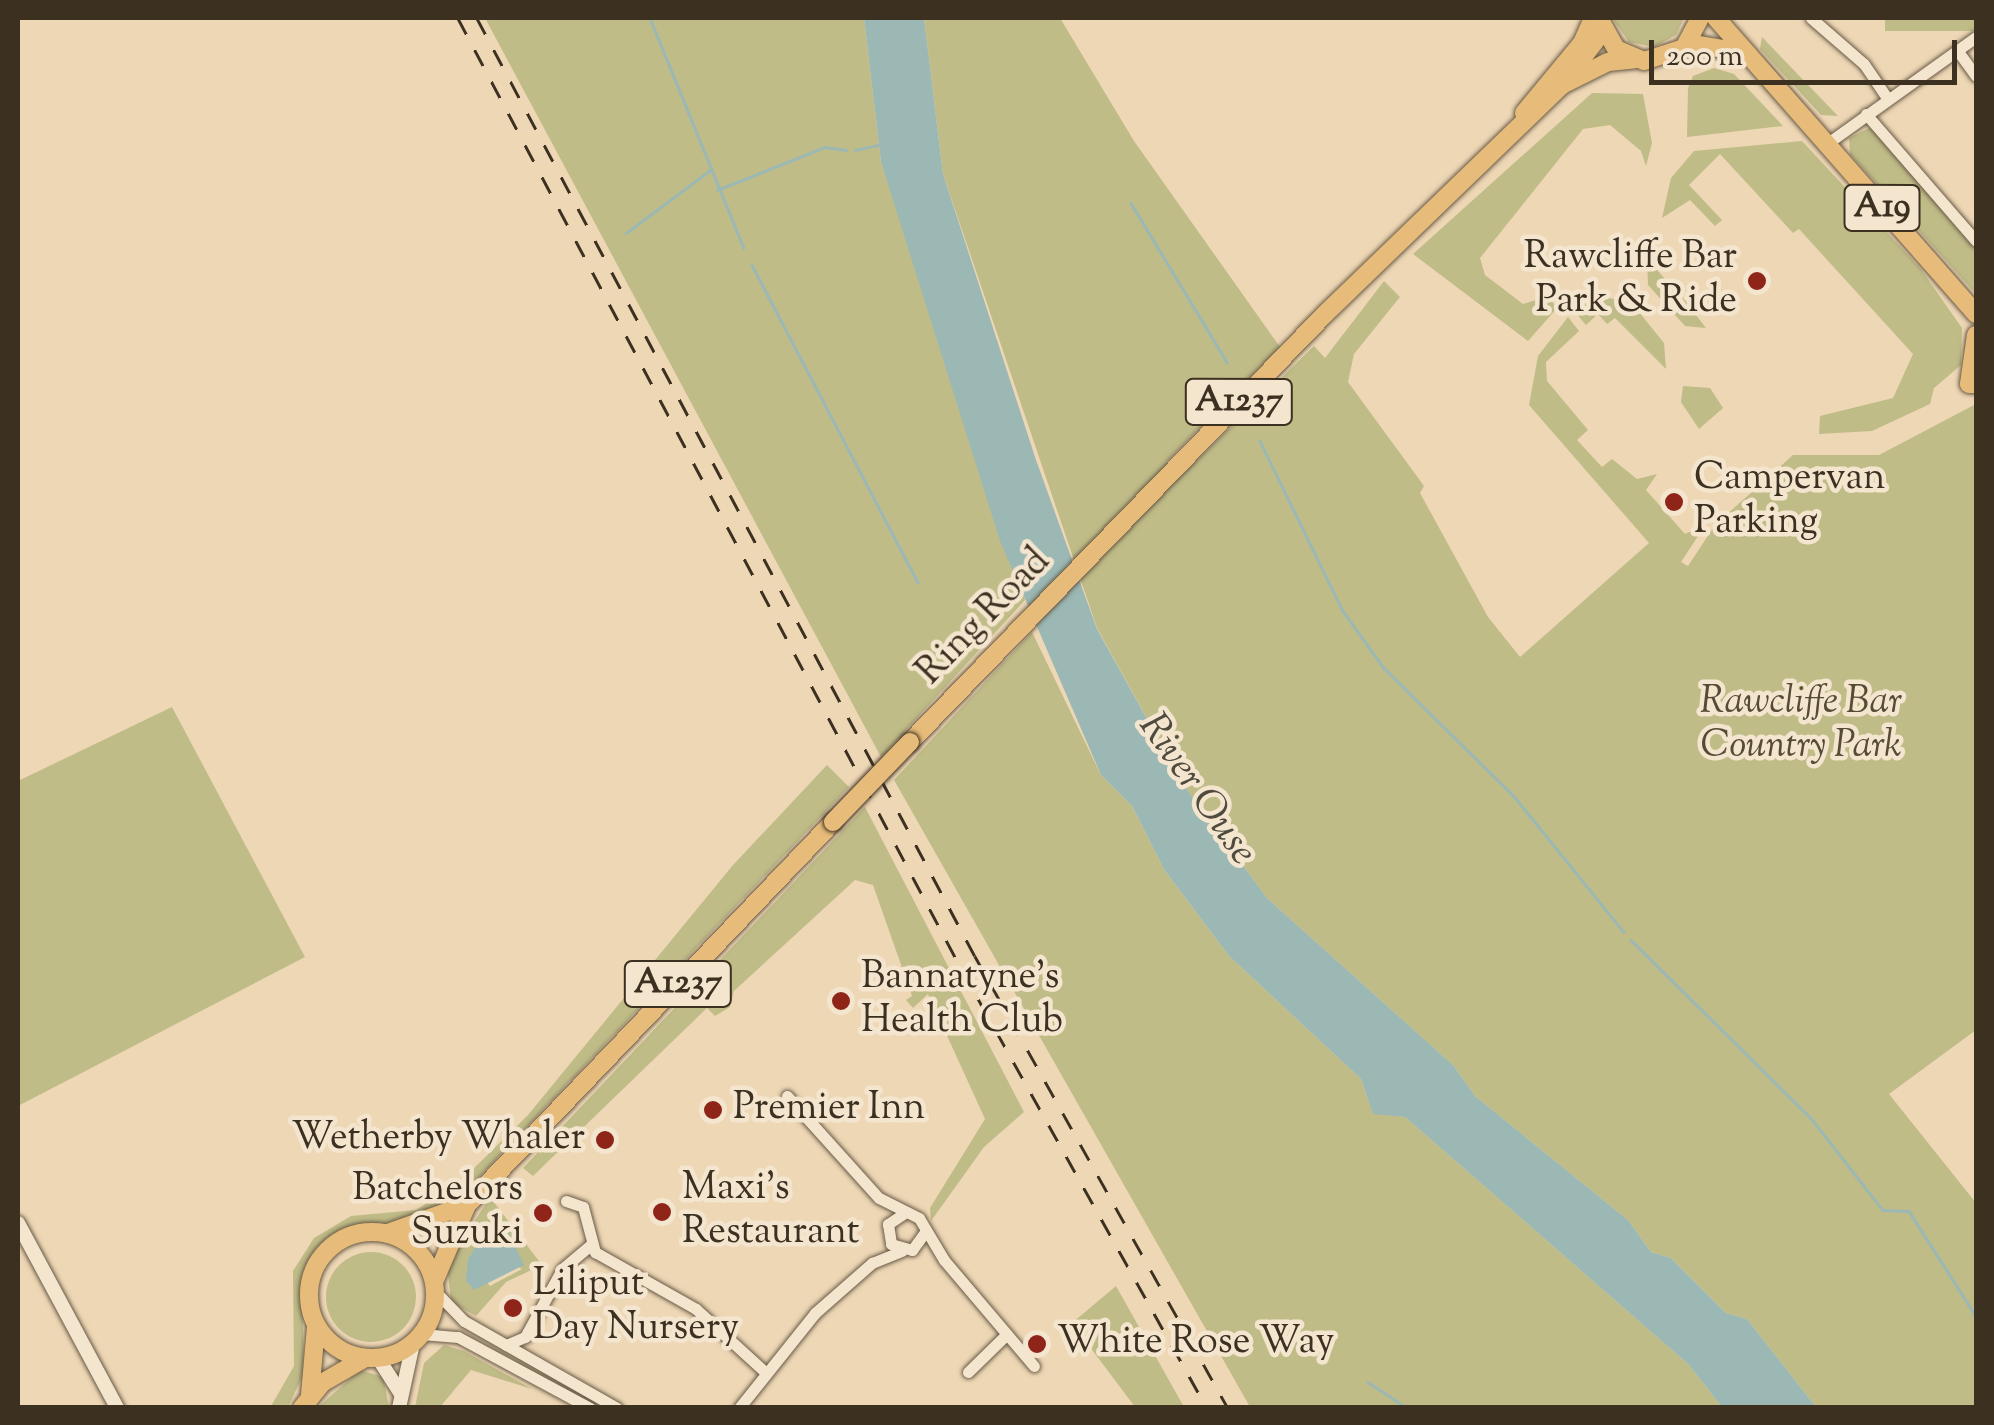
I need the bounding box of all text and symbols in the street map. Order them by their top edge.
scale bar [1654,20,1962,82]
text: 200 m [1666,36,1743,79]
road number: A19 [1842,178,1922,238]
place label: Rawcliffe Bar Park & Ride [1524,236,1737,326]
marker: Rawcliffe Bar Park & Ride [1746,270,1768,292]
road number: A1237 [1184,372,1294,432]
place label: Campervan Parking [1694,457,1886,546]
marker: Campervan Parking [1663,491,1685,513]
street label: Ring Road [909,540,1061,696]
park label: Rawcliffe Bar Country Park [1700,681,1902,771]
water label: River Ouse [1126,705,1266,875]
road number: A1237 [623,954,733,1014]
place label: Bannatyne's Health Club [861,956,1063,1046]
marker: Bannatyne's Health Club [830,990,852,1012]
place label: Premier Inn [733,1087,925,1133]
marker: Premier Inn [702,1099,724,1121]
place label: Wetherby Whaler [292,1117,585,1163]
marker: Wetherby Whaler [594,1129,616,1151]
place label: Maxi's Restaurant [682,1167,860,1256]
place label: Batchelors Suzuki [352,1168,523,1258]
marker: Maxi's Restaurant [651,1201,673,1223]
marker: Batchelors Suzuki [532,1202,554,1224]
place label: Liliput Day Nursery [533,1263,739,1352]
marker: Liliput Day Nursery [502,1297,524,1319]
place label: White Rose Way [1057,1321,1334,1367]
marker: White Rose Way [1026,1333,1048,1355]

